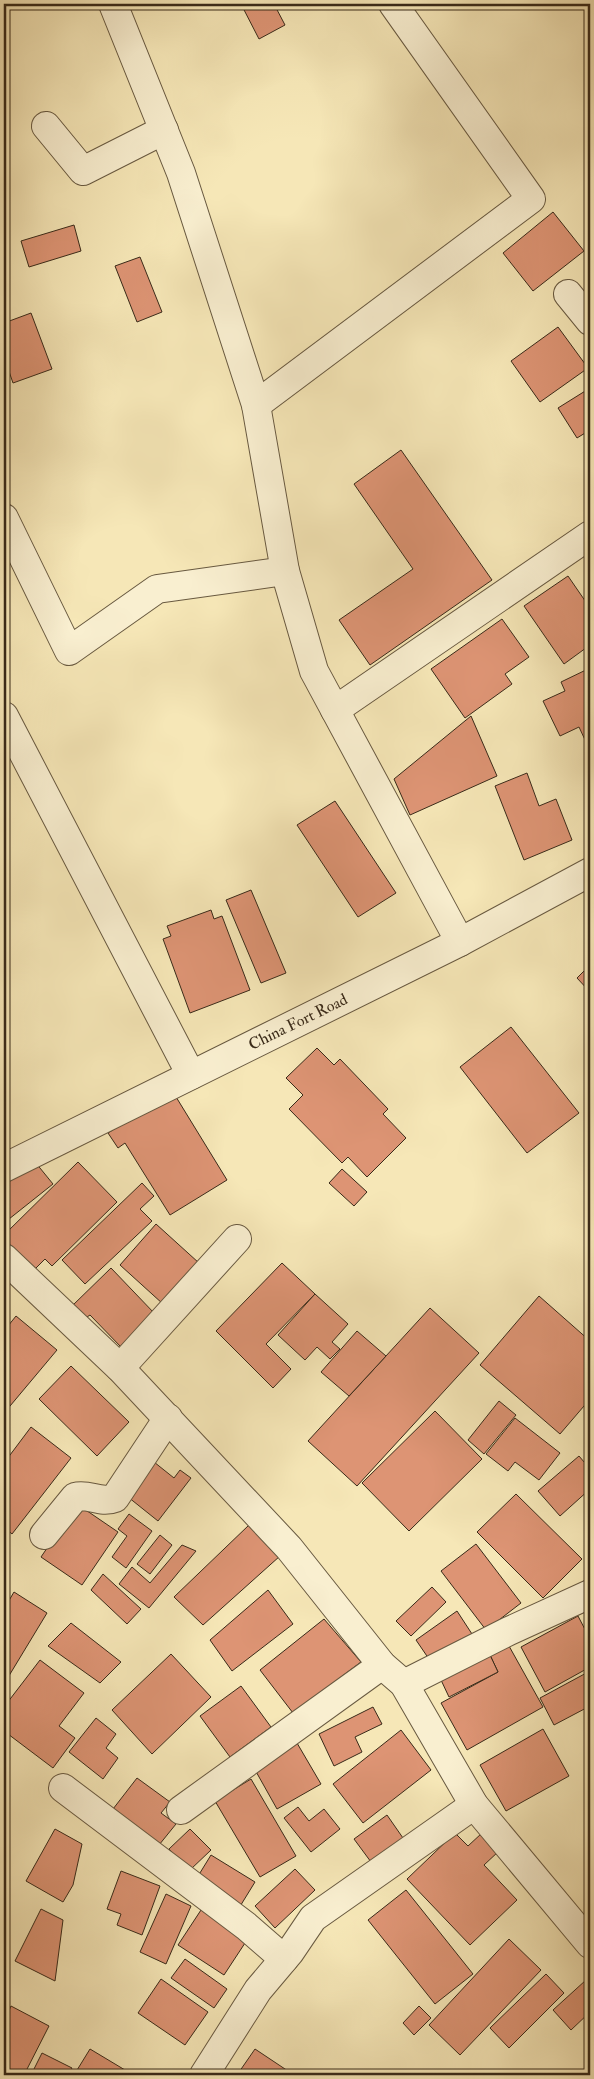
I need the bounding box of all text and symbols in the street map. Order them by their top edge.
street label: China Fort Road [245,989,351,1055]

